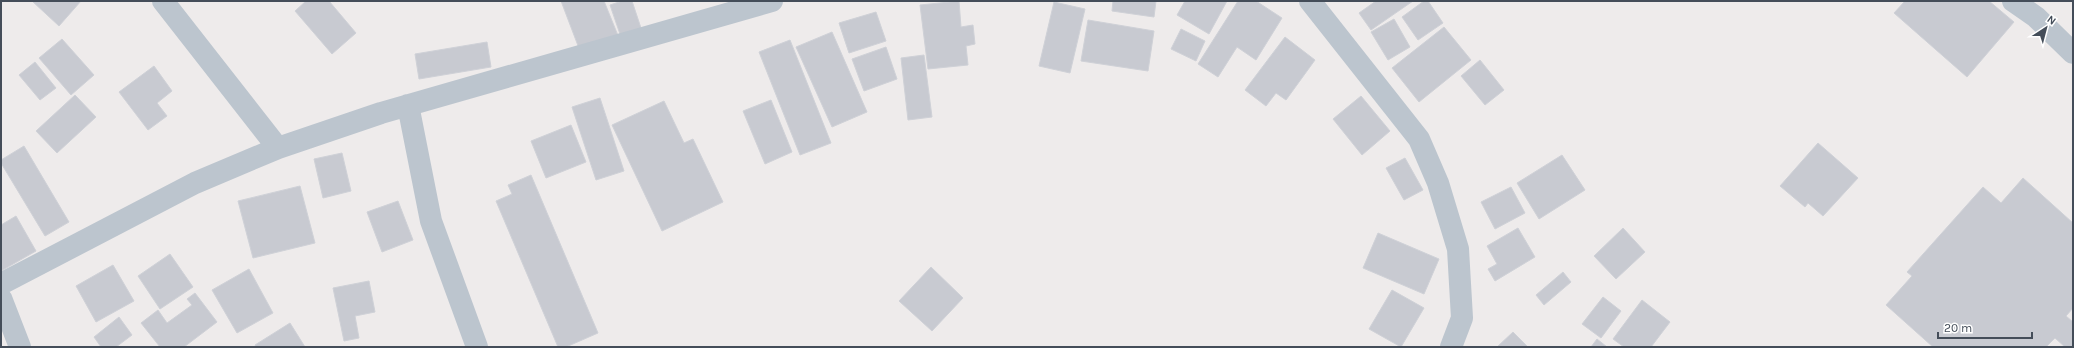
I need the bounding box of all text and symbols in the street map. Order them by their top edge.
north arrow [2026,8,2066,48]
text: N [2045,13,2059,28]
scale bar [1938,314,2032,340]
text: 20 m [1944,321,1972,335]

